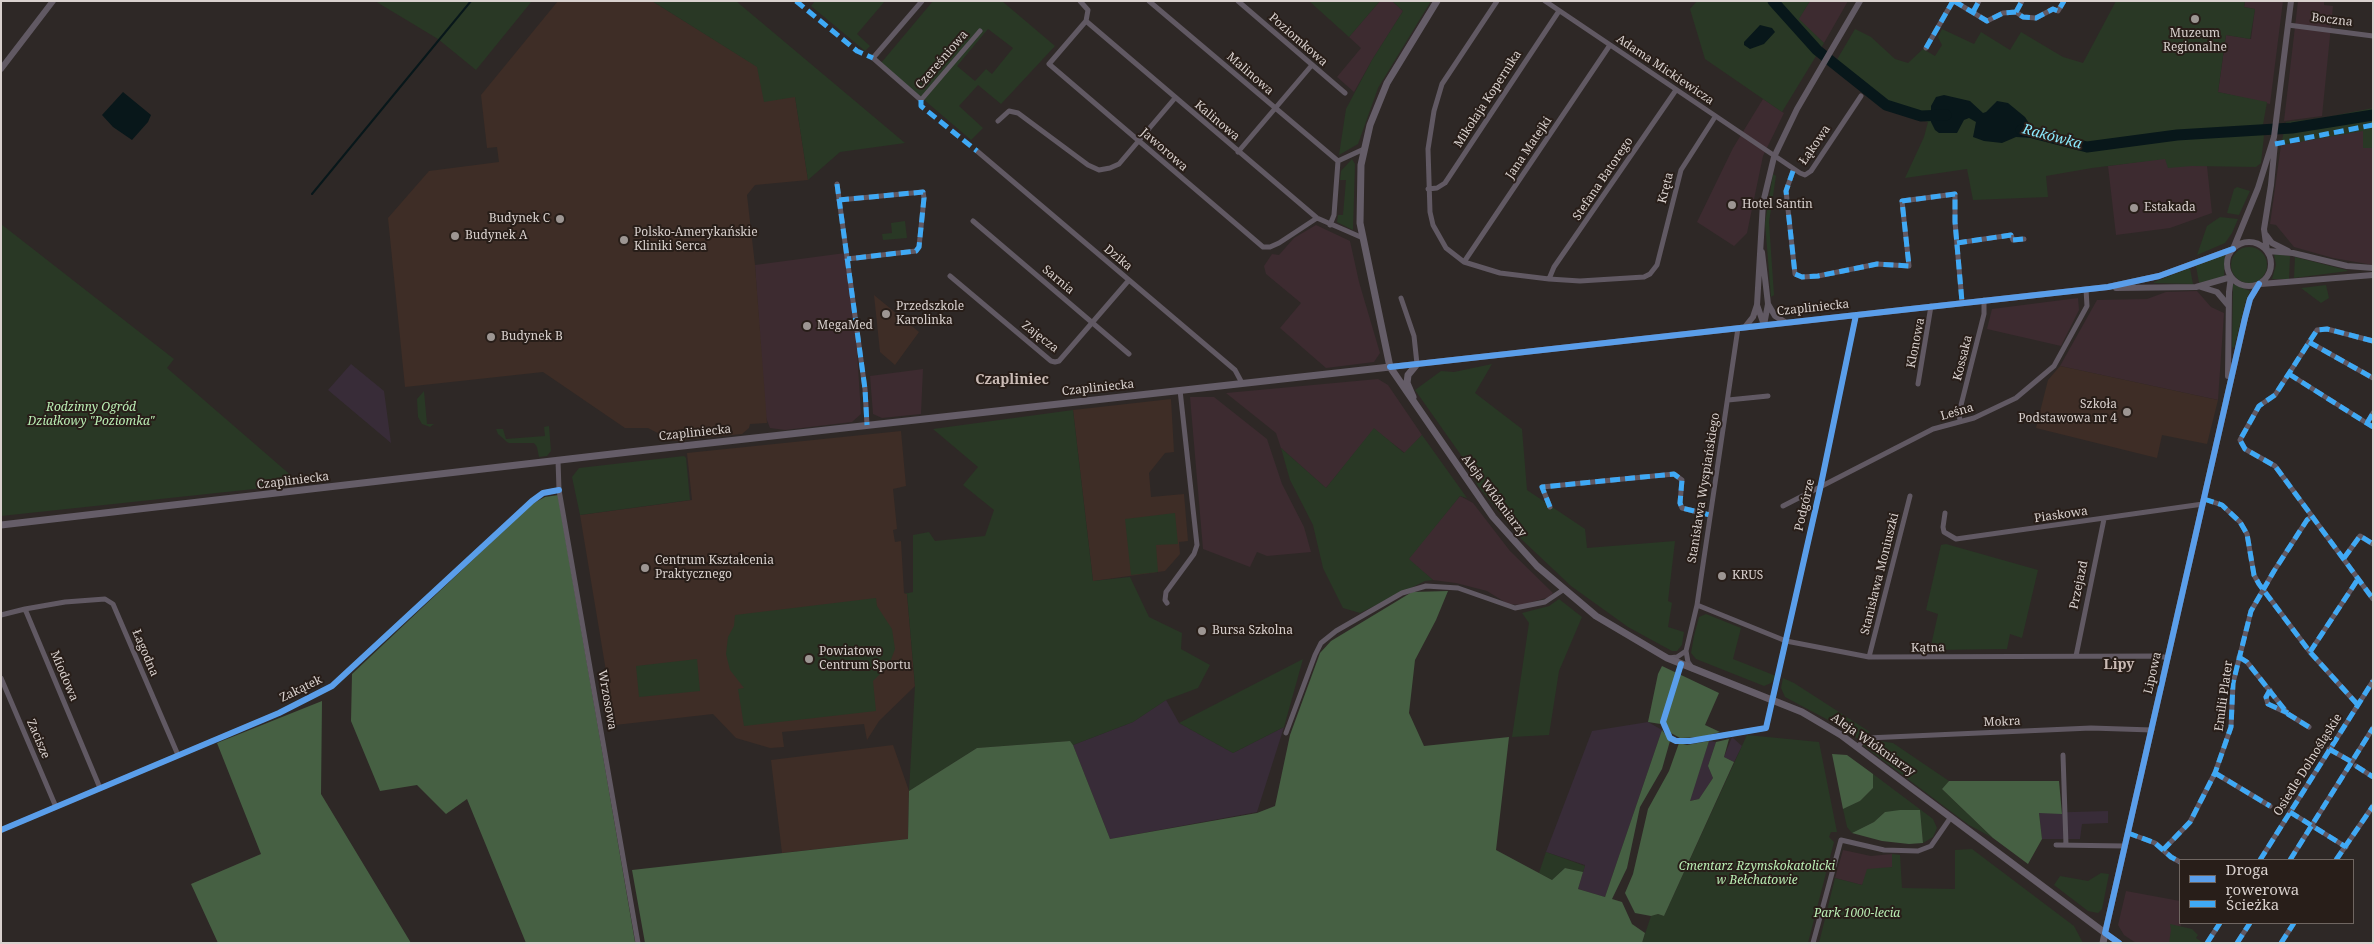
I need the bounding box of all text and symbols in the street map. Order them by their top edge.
street label: Boczna [2311,10,2353,30]
street label: Poziomkowa [1266,11,1330,69]
marker: Muzeum Regionalne [2189,13,2201,25]
place label: Muzeum Regionalne [2163,27,2227,55]
street label: Czereśniowa [913,28,971,92]
street label: Adama Mickiewicza [1613,32,1717,108]
street label: Mikołaja Kopernika [1451,48,1525,150]
street label: Malinowa [1224,50,1276,98]
street label: Kalinowa [1192,98,1242,144]
street label: Jana Matejki [1503,114,1555,182]
water label: Rakówka [2021,121,2083,153]
street label: Łąkowa [1796,122,1834,168]
street label: Jaworowa [1137,126,1191,174]
street label: Stefana Batorego [1570,135,1636,223]
street label: Kręta [1655,171,1677,205]
place label: Hotel Santin [1742,198,1813,212]
marker: Hotel Santin [1726,199,1738,211]
place label: Estakada [2144,201,2196,215]
marker: Estakada [2128,202,2140,214]
place label: Budynek C [489,212,550,226]
marker: Budynek C [554,213,566,225]
place label: Polsko-Amerykańskie Kliniki Serca [634,226,758,254]
place label: Budynek A [465,229,527,243]
marker: Budynek A [449,230,461,242]
marker: Polsko-Amerykańskie Kliniki Serca [618,234,630,246]
street label: Dzika [1101,242,1135,274]
street label: Sarnia [1039,263,1077,297]
street label: Czapliniecka [1776,297,1850,319]
place label: Przedszkole Karolinka [896,300,964,328]
marker: Przedszkole Karolinka [880,308,892,320]
street label: Klonowa [1904,317,1928,369]
street label: Zajęcza [1019,318,1061,356]
place label: MegaMed [817,319,873,333]
marker: MegaMed [801,320,813,332]
place label: Budynek B [501,330,563,344]
marker: Budynek B [485,331,497,343]
street label: Kossaka [1950,334,1976,382]
district label: Czapliniec [975,372,1049,388]
street label: Czapliniecka [1061,377,1135,399]
place label: Szkoła Podstawowa nr 4 [2018,398,2117,426]
street label: Leśna [1939,400,1975,424]
park label: Rodzinny Ogród Działkowy "Poziomka" [28,401,154,429]
marker: Szkoła Podstawowa nr 4 [2121,406,2133,418]
street label: Stanisława Wyspiańskiego [1685,412,1723,564]
street label: Czapliniecka [658,422,732,444]
street label: Aleja Włókniarzy [1458,452,1530,540]
street label: Czapliniecka [256,469,330,493]
street label: Podgórze [1792,477,1818,533]
street label: Piaskowa [2033,504,2089,526]
street label: Stanisława Moniuszki [1858,512,1902,636]
place label: Centrum Kształcenia Praktycznego [655,554,774,582]
street label: Przejazd [2067,559,2091,611]
marker: Centrum Kształcenia Praktycznego [639,562,651,574]
place label: KRUS [1732,569,1763,583]
marker: KRUS [1716,570,1728,582]
place label: Bursa Szkolna [1212,624,1293,638]
marker: Bursa Szkolna [1196,625,1208,637]
street label: Łagodna [129,627,161,679]
street label: Kątna [1911,641,1945,655]
place label: Powiatowe Centrum Sportu [819,645,911,673]
street label: Miodowa [47,649,81,703]
street label: Lipowa [2141,651,2165,695]
marker: Powiatowe Centrum Sportu [803,653,815,665]
district label: Lipy [2104,657,2134,673]
street label: Emilii Plater [2212,660,2236,732]
street label: Wrzosowa [595,669,619,731]
street label: Zakątek [277,673,325,705]
street label: Aleja Włókniarzy [1828,711,1918,779]
street label: Osiedle Dolnośląskie [2271,711,2345,819]
street label: Mokra [1983,714,2021,730]
street label: Zacisze [23,717,53,761]
legend [2179,859,2354,924]
text: Droga rowerowa [2226,859,2299,899]
park label: Cmentarz Rzymskokatolicki w Bełchatowie [1679,860,1835,888]
text: Ścieżka [2226,894,2279,914]
park label: Park 1000-lecia [1814,907,1900,921]

